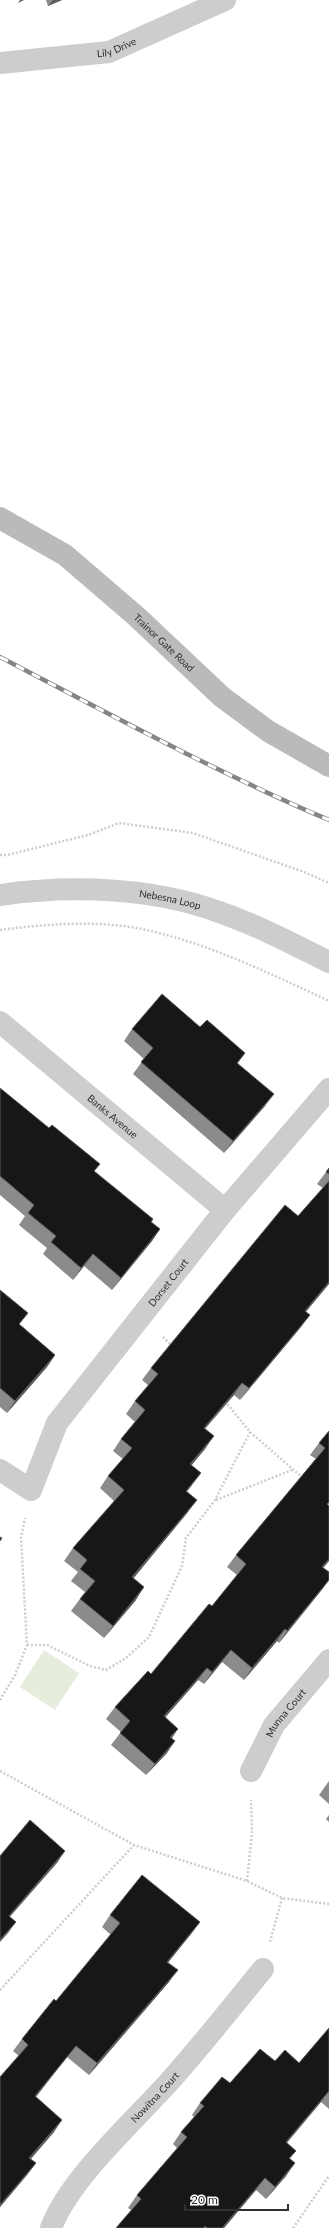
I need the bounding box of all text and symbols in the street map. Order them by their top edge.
street label: Lily Drive [96,35,138,59]
street label: Trainor Gate Road [131,611,197,674]
street label: Nebesna Loop [138,887,203,912]
street label: Banks Avenue [85,1092,140,1141]
street label: Dorset Court [145,1256,191,1309]
street label: Munna Court [263,1686,308,1739]
street label: Nowitna Court [128,2069,182,2125]
scale bar [185,2186,288,2212]
text: 20 m [191,2192,218,2207]

